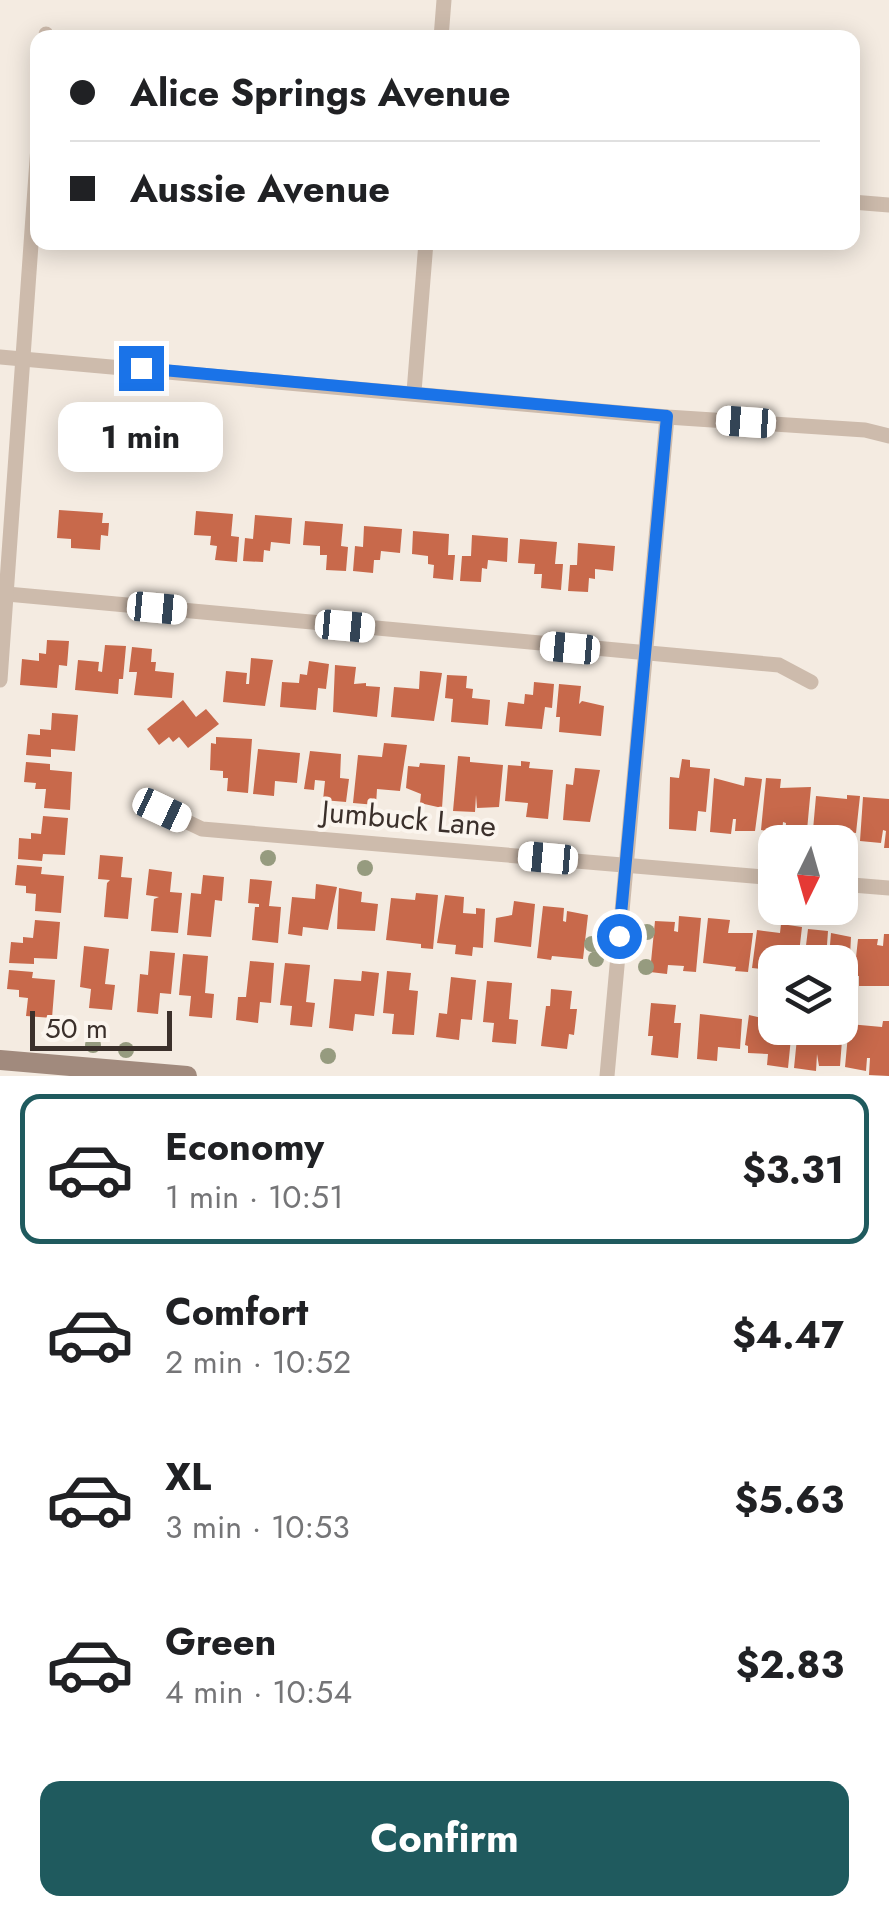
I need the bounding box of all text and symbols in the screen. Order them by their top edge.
text: Alice Springs Avenue [130,65,510,120]
text: Aussie Avenue [130,161,390,216]
route end [119,346,164,391]
callout: 1 min [58,403,224,473]
car [715,405,777,439]
text: 1 min [101,414,180,460]
car [126,590,188,626]
car [314,608,376,644]
car [539,630,601,666]
car [128,784,196,836]
street label: Jumbuck Lane [316,789,498,848]
north arrow [758,825,858,925]
map controls [758,825,858,1045]
car [517,840,579,876]
route start [597,914,642,959]
button: layers [758,945,858,1045]
scale bar [30,1006,172,1050]
text: 50 m [45,1008,108,1049]
text: Economy [165,1119,324,1174]
icon: car [45,1124,135,1214]
text: $3.31 [742,1142,844,1197]
text: 1 min · 10:51 [165,1174,344,1220]
text: Comfort [165,1284,308,1339]
icon: car [45,1289,135,1379]
text: $4.47 [732,1307,844,1362]
text: 2 min · 10:52 [165,1339,351,1385]
text: XL [165,1449,211,1504]
icon: car [45,1454,135,1544]
text: $5.63 [735,1472,844,1527]
text: 3 min · 10:53 [165,1504,350,1550]
text: Green [165,1614,276,1669]
icon: car [45,1619,135,1709]
text: $2.83 [736,1637,844,1692]
text: 4 min · 10:54 [165,1669,352,1715]
button: Confirm [40,1781,849,1896]

